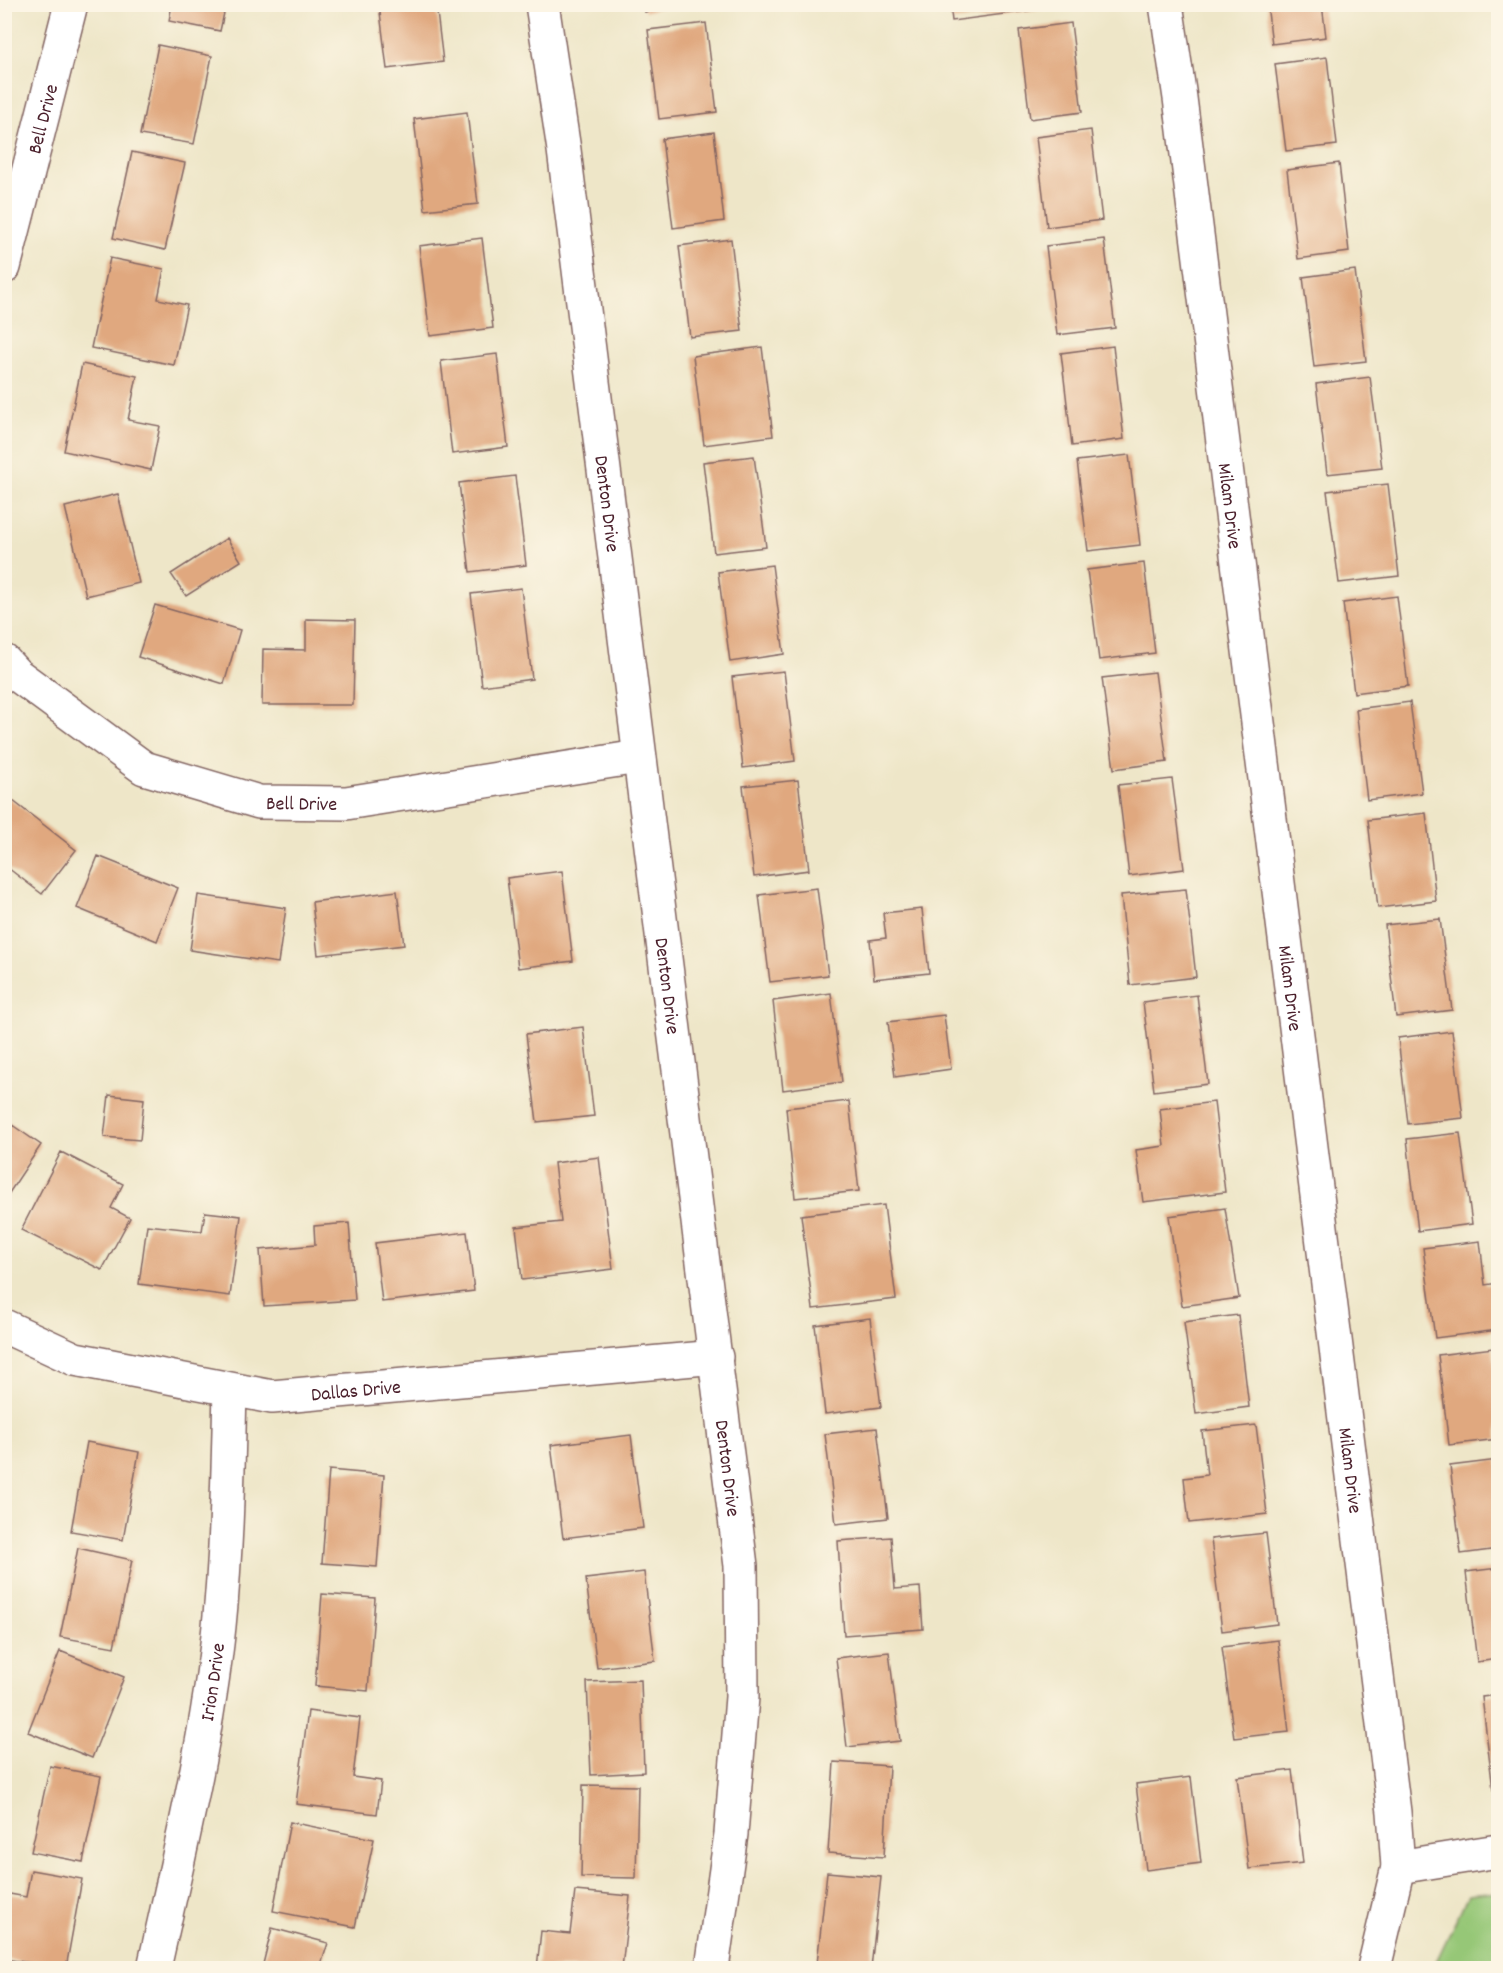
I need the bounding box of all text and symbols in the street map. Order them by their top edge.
street label: Bell Drive [22,81,67,157]
street label: Denton Drive [585,454,625,554]
street label: Milam Drive [1209,462,1247,551]
street label: Bell Drive [266,791,337,820]
street label: Denton Drive [646,936,685,1036]
street label: Milam Drive [1269,944,1307,1033]
street label: Dallas Drive [310,1374,402,1410]
street label: Denton Drive [706,1419,746,1519]
street label: Milam Drive [1329,1426,1368,1516]
street label: Irion Drive [195,1641,234,1724]

